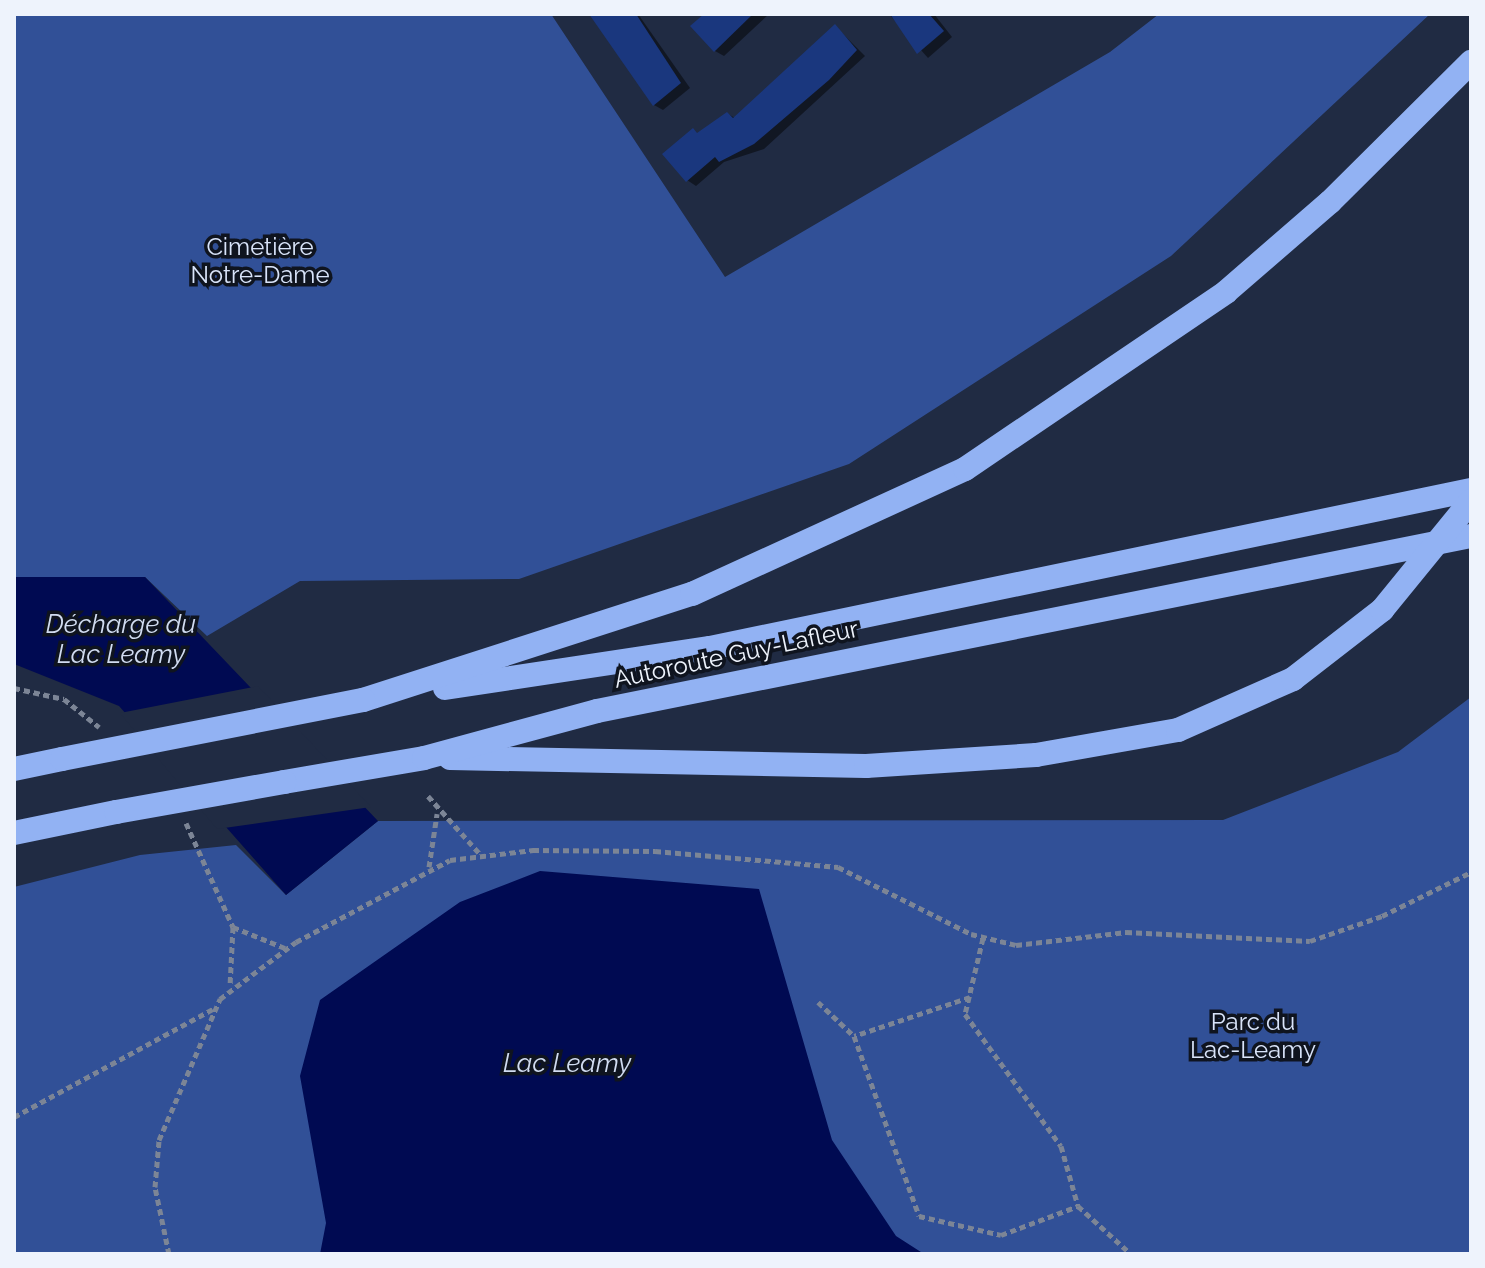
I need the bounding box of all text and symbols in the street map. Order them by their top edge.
park label: Cimetière Notre-Dame [190,233,330,289]
water label: Décharge du Lac Leamy [46,609,196,670]
street label: Autoroute Guy-Lafleur [611,614,861,694]
park label: Parc du Lac-Leamy [1190,1008,1316,1064]
water label: Lac Leamy [503,1048,631,1080]

